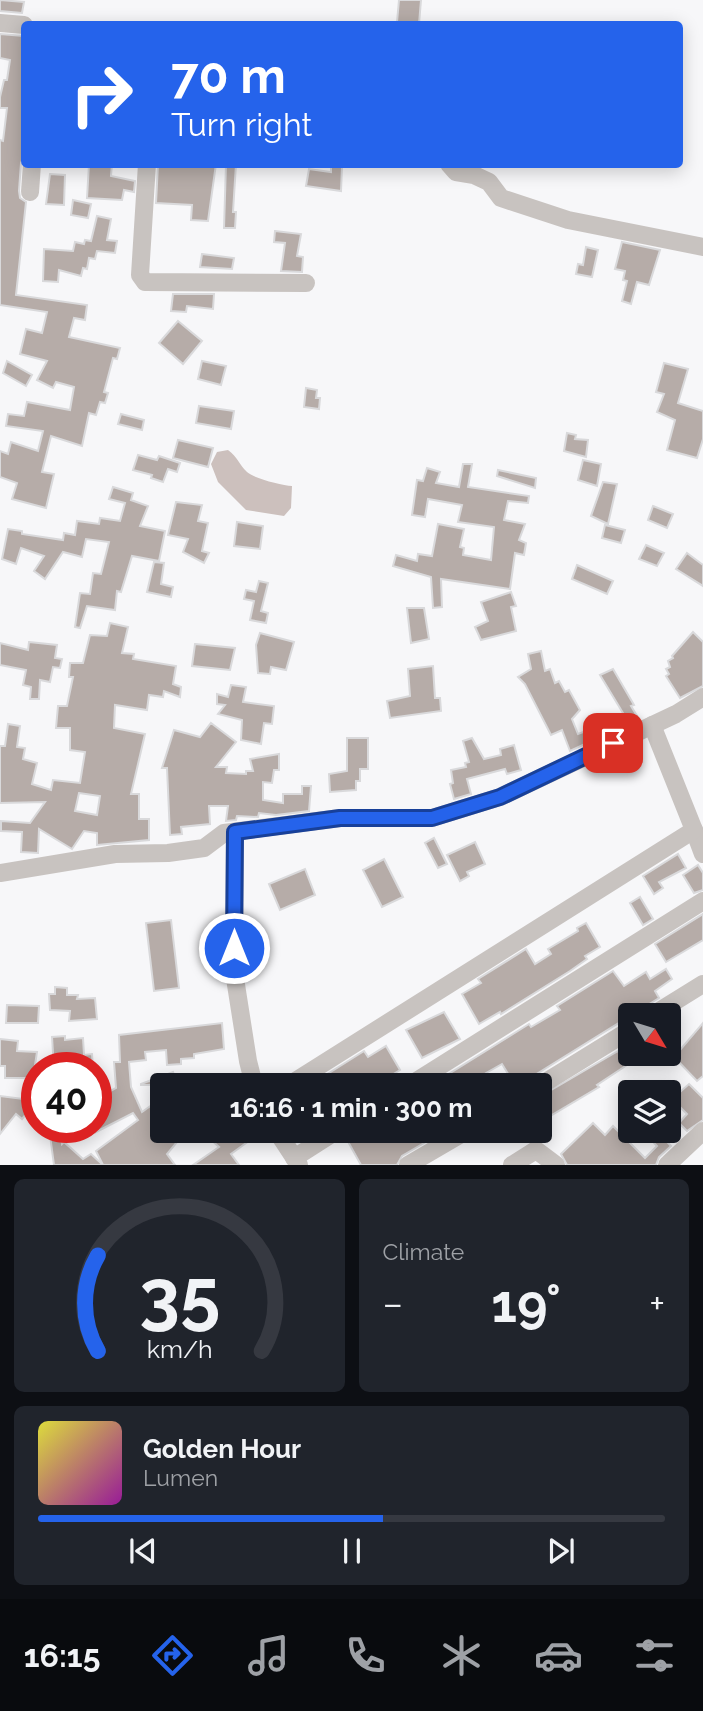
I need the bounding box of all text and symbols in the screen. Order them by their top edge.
text: 70 m [171,47,286,104]
icon: right [56,49,147,140]
text: Turn right [171,106,312,143]
pin [583,713,643,773]
icon: arrive [594,724,632,762]
position arrow [197,911,271,985]
north arrow [618,1003,681,1066]
map controls [618,1003,681,1143]
speed limit sign: 40 [21,1052,112,1143]
button: layers [618,1080,681,1143]
text: 16:16 · 1 min · 300 m [230,1093,472,1123]
text: Climate [383,1238,464,1265]
text: 35 [139,1254,220,1339]
text: 19° [491,1273,561,1334]
text: − [383,1281,403,1326]
text: + [649,1281,665,1326]
text: km/h [146,1334,212,1364]
text: Golden Hour [143,1434,301,1464]
text: Lumen [143,1464,218,1491]
icon: previous [124,1532,162,1570]
icon: pause [333,1532,371,1570]
icon: next [542,1532,580,1570]
icon: directions [148,1631,197,1680]
icon: music [244,1631,293,1680]
icon: phone [341,1631,390,1680]
icon: climate [437,1631,486,1680]
icon: car [534,1631,583,1680]
icon: filters [630,1631,679,1680]
text: 16:15 [24,1637,100,1674]

